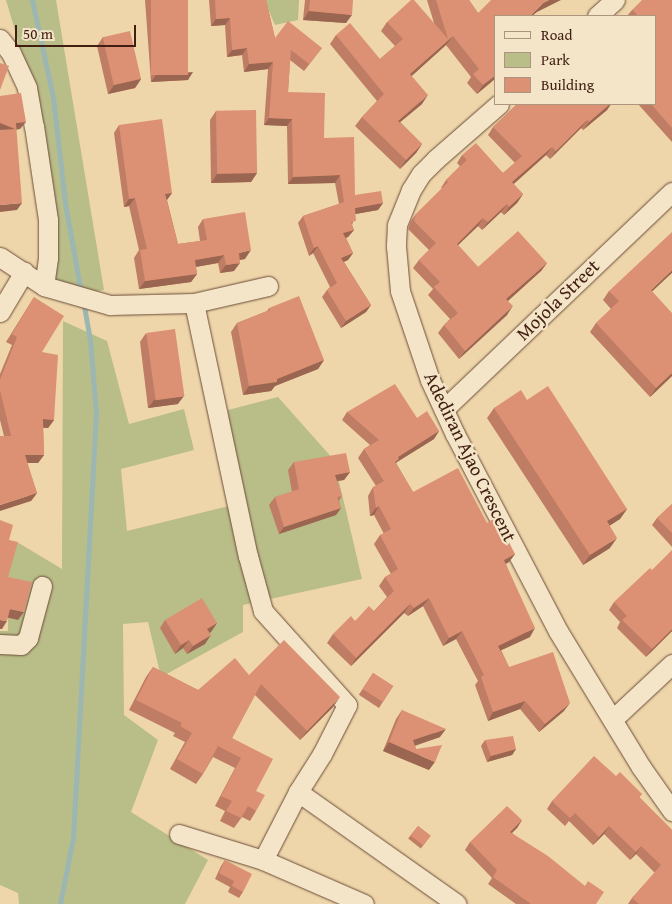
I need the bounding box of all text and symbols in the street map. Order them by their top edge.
scale bar [18,15,139,47]
legend [494,15,657,105]
text: 50 m [23,23,53,44]
text: Road [541,24,572,45]
text: Park [541,49,570,70]
text: Building [541,74,594,95]
street label: Mojola Street [512,255,604,345]
street label: Adediran Ajao Crescent [419,368,521,546]

